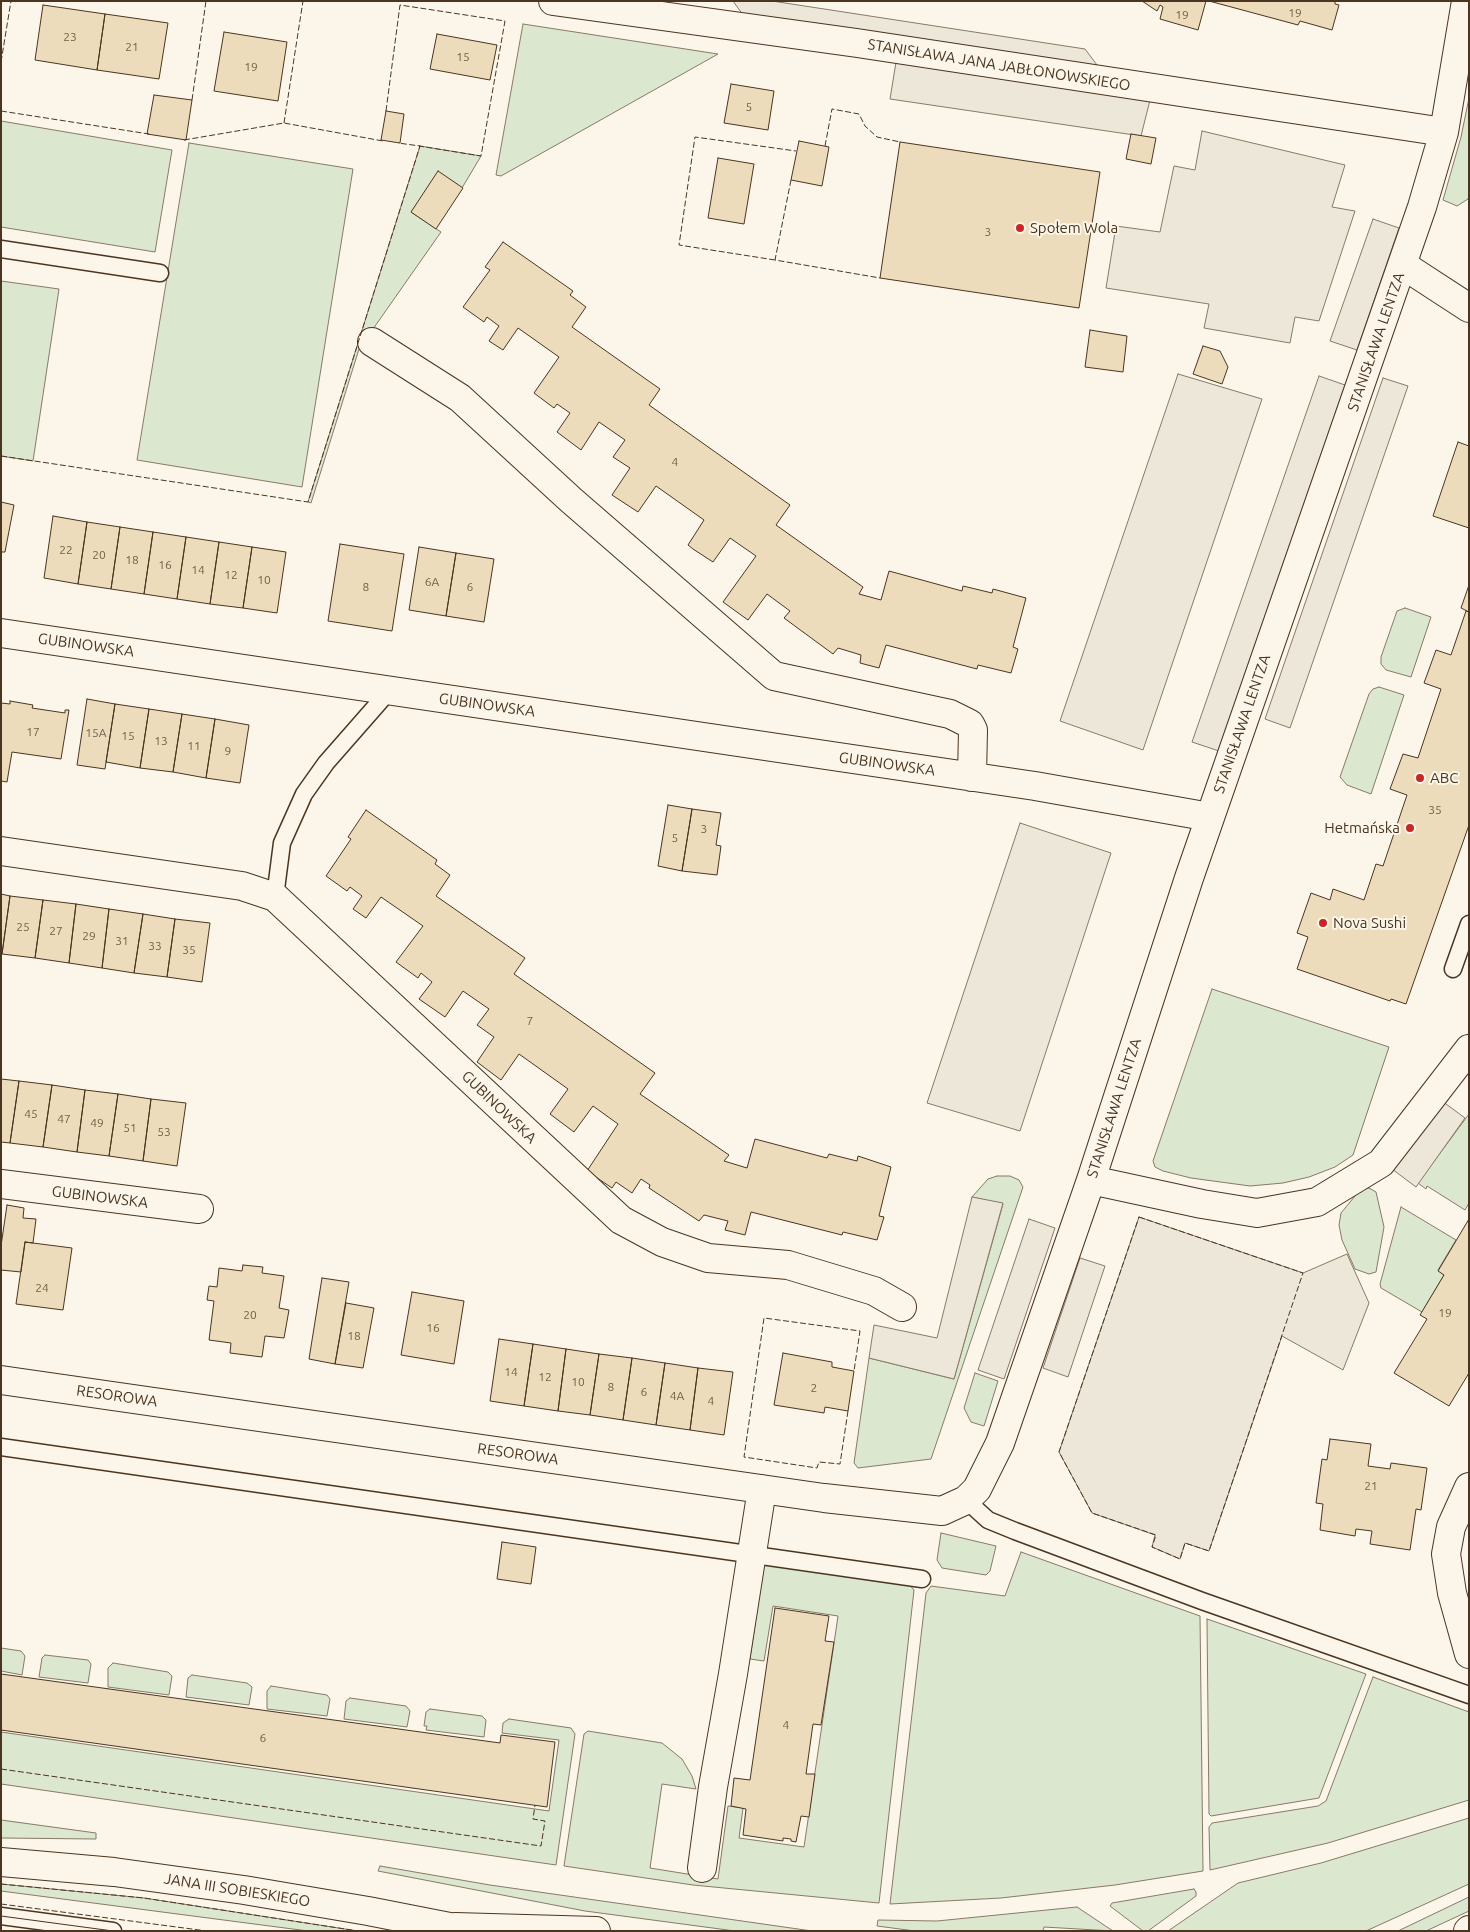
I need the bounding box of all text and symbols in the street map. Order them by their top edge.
house number: 19 [1288,6,1302,20]
house number: 19 [1175,8,1189,22]
house number: 23 [63,30,77,44]
street label: STANISŁAWA JANA JABŁONOWSKIEGO [866,35,1132,95]
house number: 21 [125,40,139,54]
house number: 15 [456,50,470,64]
house number: 19 [244,60,258,74]
house number: 5 [746,100,752,114]
place label: Społem Wola [1030,219,1118,237]
marker: Społem Wola [1014,222,1026,234]
house number: 3 [985,225,991,239]
street label: STANISŁAWA LENTZA [1344,270,1408,414]
house number: 4 [672,455,678,469]
house number: 22 [59,543,73,557]
house number: 20 [92,548,106,562]
house number: 18 [125,553,139,567]
house number: 16 [158,558,172,572]
house number: 14 [191,563,205,577]
house number: 12 [224,568,238,582]
house number: 10 [257,573,271,587]
house number: 6A [425,575,439,589]
house number: 8 [363,580,369,594]
house number: 6 [467,580,473,594]
street label: GUBINOWSKA [37,629,135,661]
street label: STANISŁAWA LENTZA [1210,652,1274,796]
street label: GUBINOWSKA [438,689,536,721]
house number: 17 [26,725,40,739]
house number: 15A [85,726,107,740]
house number: 15 [121,729,135,743]
house number: 13 [154,734,168,748]
house number: 11 [187,739,201,753]
house number: 9 [225,744,231,758]
street label: GUBINOWSKA [838,748,936,780]
place label: ABC [1430,769,1458,787]
marker: ABC [1414,772,1426,784]
house number: 35 [1428,803,1442,817]
place label: Hetmańska [1324,819,1400,837]
house number: 3 [701,822,707,836]
marker: Hetmańska [1404,822,1416,834]
house number: 5 [672,831,678,845]
place label: Nova Sushi [1333,914,1406,932]
marker: Nova Sushi [1317,917,1329,929]
house number: 25 [16,920,30,934]
house number: 27 [49,924,63,938]
house number: 29 [82,929,96,943]
house number: 31 [115,934,129,948]
house number: 33 [148,939,162,953]
house number: 35 [182,943,196,957]
house number: 7 [527,1014,533,1028]
street label: STANISŁAWA LENTZA [1083,1036,1145,1180]
street label: GUBINOWSKA [458,1067,540,1147]
house number: 45 [24,1107,38,1121]
house number: 47 [57,1112,71,1126]
house number: 49 [90,1116,104,1130]
house number: 51 [123,1121,137,1135]
house number: 53 [157,1125,171,1139]
street label: GUBINOWSKA [51,1182,149,1212]
house number: 24 [35,1281,49,1295]
house number: 19 [1438,1306,1452,1320]
house number: 20 [243,1308,257,1322]
house number: 16 [426,1321,440,1335]
house number: 18 [347,1329,361,1343]
house number: 14 [504,1365,518,1379]
house number: 12 [538,1370,552,1384]
house number: 10 [571,1375,585,1389]
house number: 8 [608,1380,614,1394]
street label: RESOROWA [75,1381,159,1411]
house number: 2 [811,1381,817,1395]
house number: 6 [641,1385,647,1399]
house number: 4A [670,1389,684,1403]
house number: 4 [708,1394,714,1408]
street label: RESOROWA [476,1439,560,1469]
house number: 21 [1364,1479,1378,1493]
house number: 4 [783,1718,789,1732]
house number: 6 [260,1731,266,1745]
street label: JANA III SOBIESKIEGO [163,1870,311,1910]

